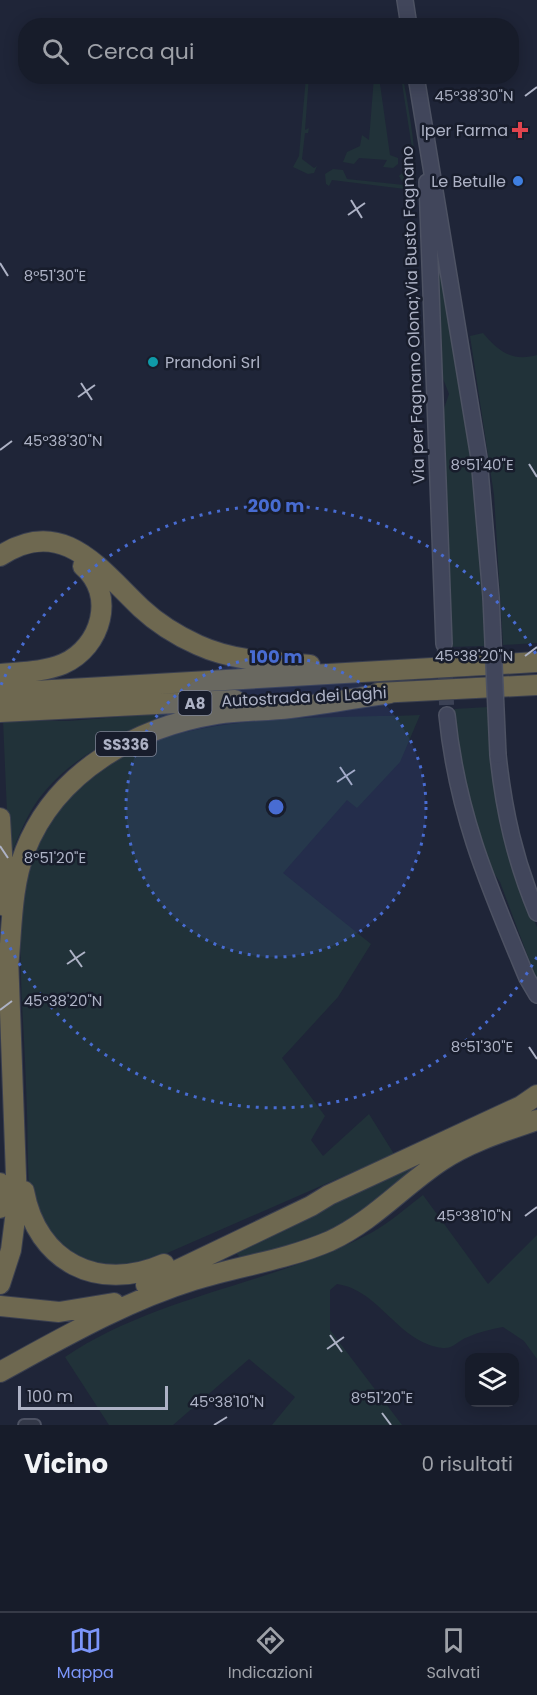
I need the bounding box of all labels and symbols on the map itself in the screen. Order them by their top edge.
text: 45°38'30"N [435,85,513,106]
place label: Iper Farma [421,119,508,142]
marker: Iper Farma [513,123,527,137]
street label: Via per Fagnano Olona;Via Busto Fagnano [396,146,430,484]
place label: Le Betulle [431,170,506,193]
marker: Le Betulle [511,174,525,188]
text: 8°51'30"E [24,265,86,286]
place label: Prandoni Srl [165,351,260,374]
marker: Prandoni Srl [146,355,160,369]
text: 45°38'30"N [24,430,102,451]
text: 8°51'40"E [450,454,514,475]
text: 200 m [248,493,304,518]
text: 100 m [249,644,303,669]
text: 45°38'20"N [435,645,513,666]
street label: Autostrada dei Laghi [221,681,387,713]
road number: A8 [178,691,212,715]
road number: SS336 [96,732,156,756]
centre of rings [266,797,286,817]
text: 8°51'20"E [24,847,86,868]
text: 45°38'20"N [24,990,102,1011]
text: 8°51'30"E [451,1036,513,1057]
text: 45°38'10"N [437,1205,511,1226]
scale bar [18,1383,168,1410]
text: 8°51'20"E [351,1387,413,1408]
text: 45°38'10"N [190,1391,264,1412]

